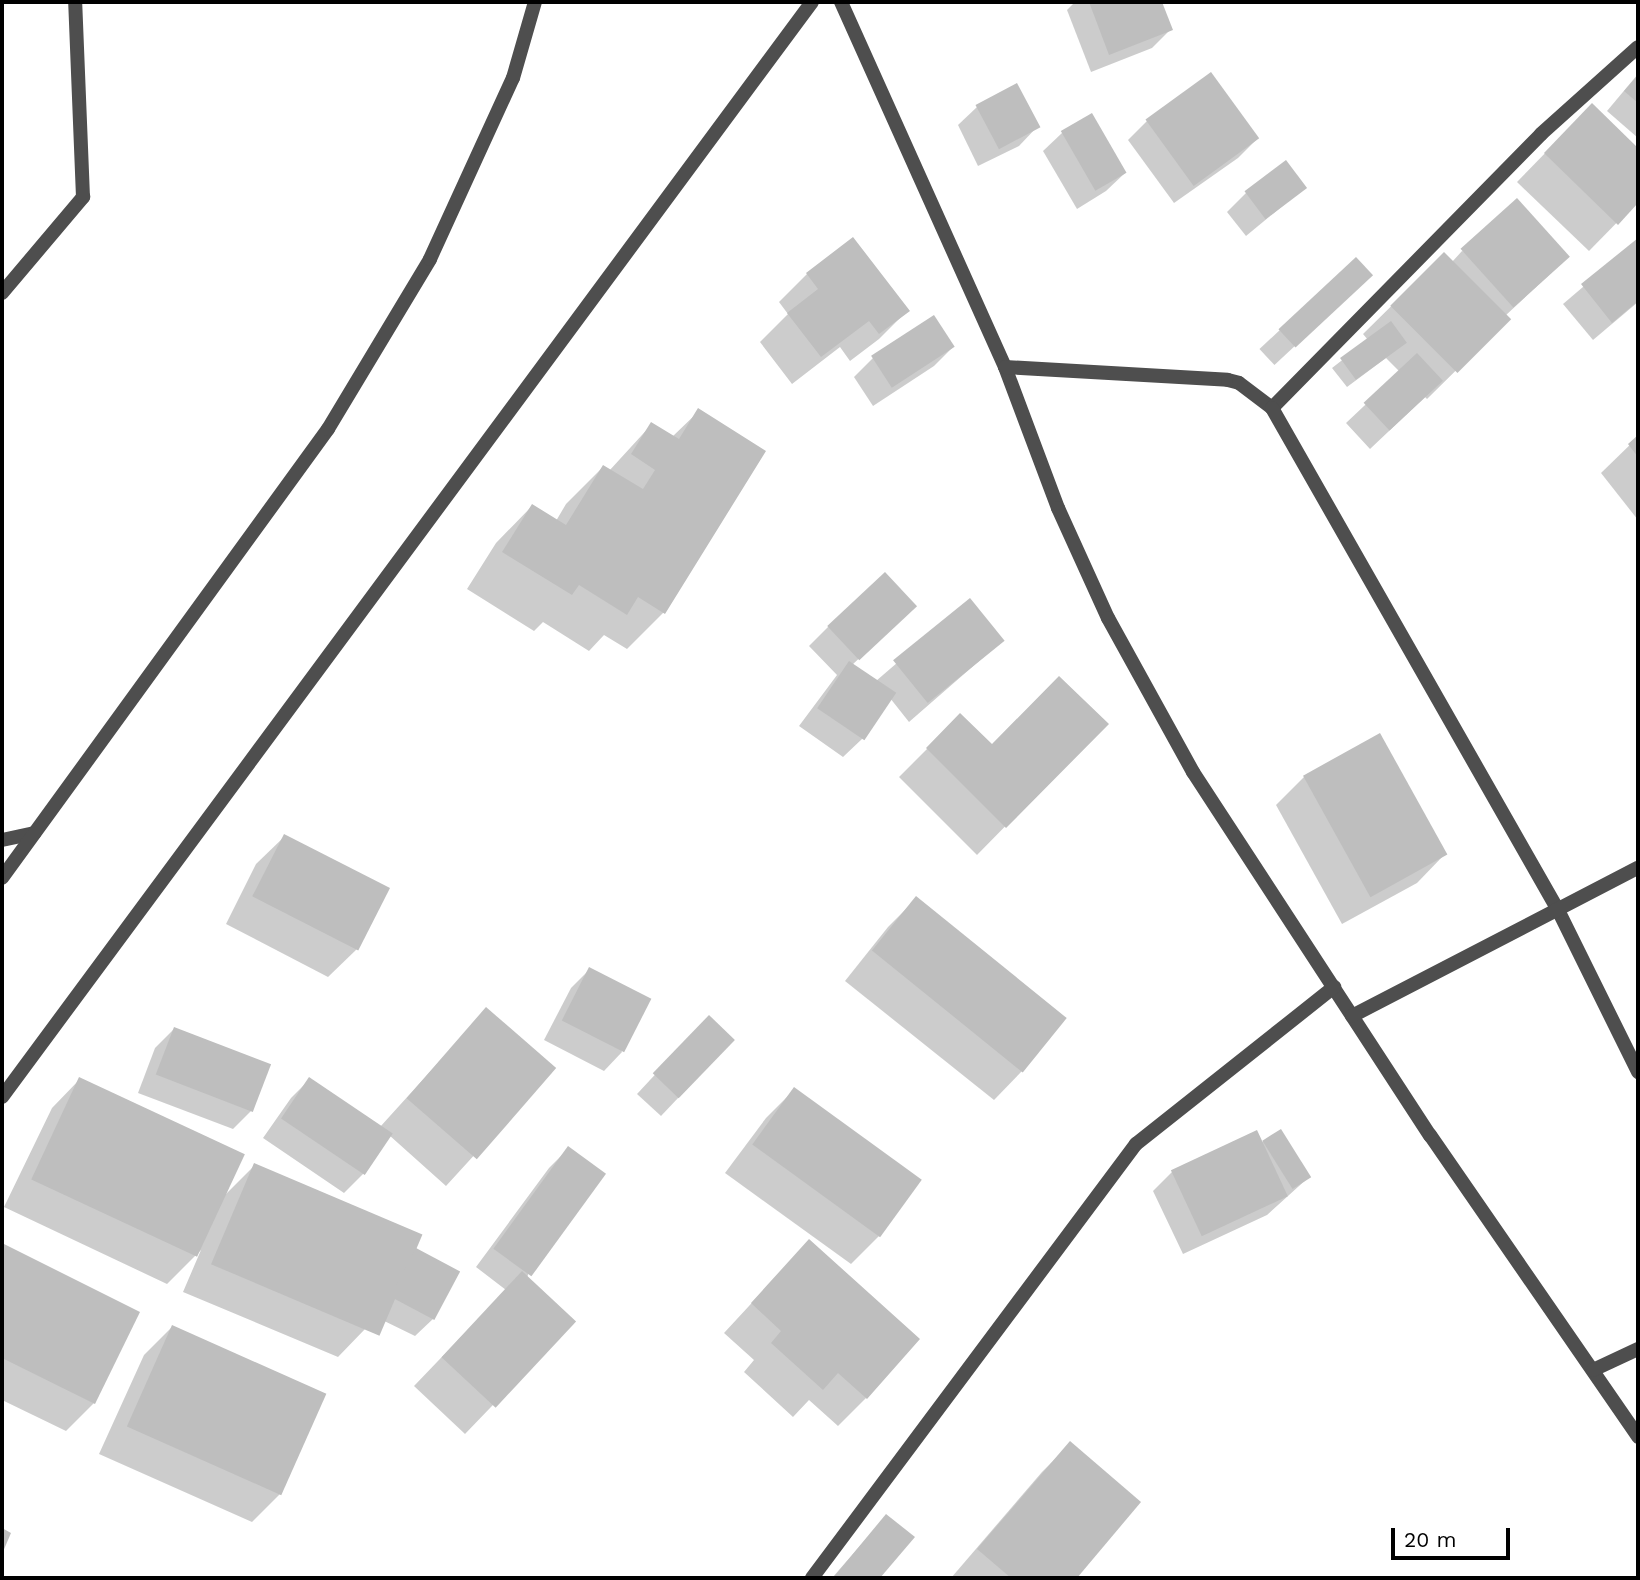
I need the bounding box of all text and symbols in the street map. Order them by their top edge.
scale bar [1395,1514,1514,1558]
text: 20 m [1404,1527,1456,1552]

